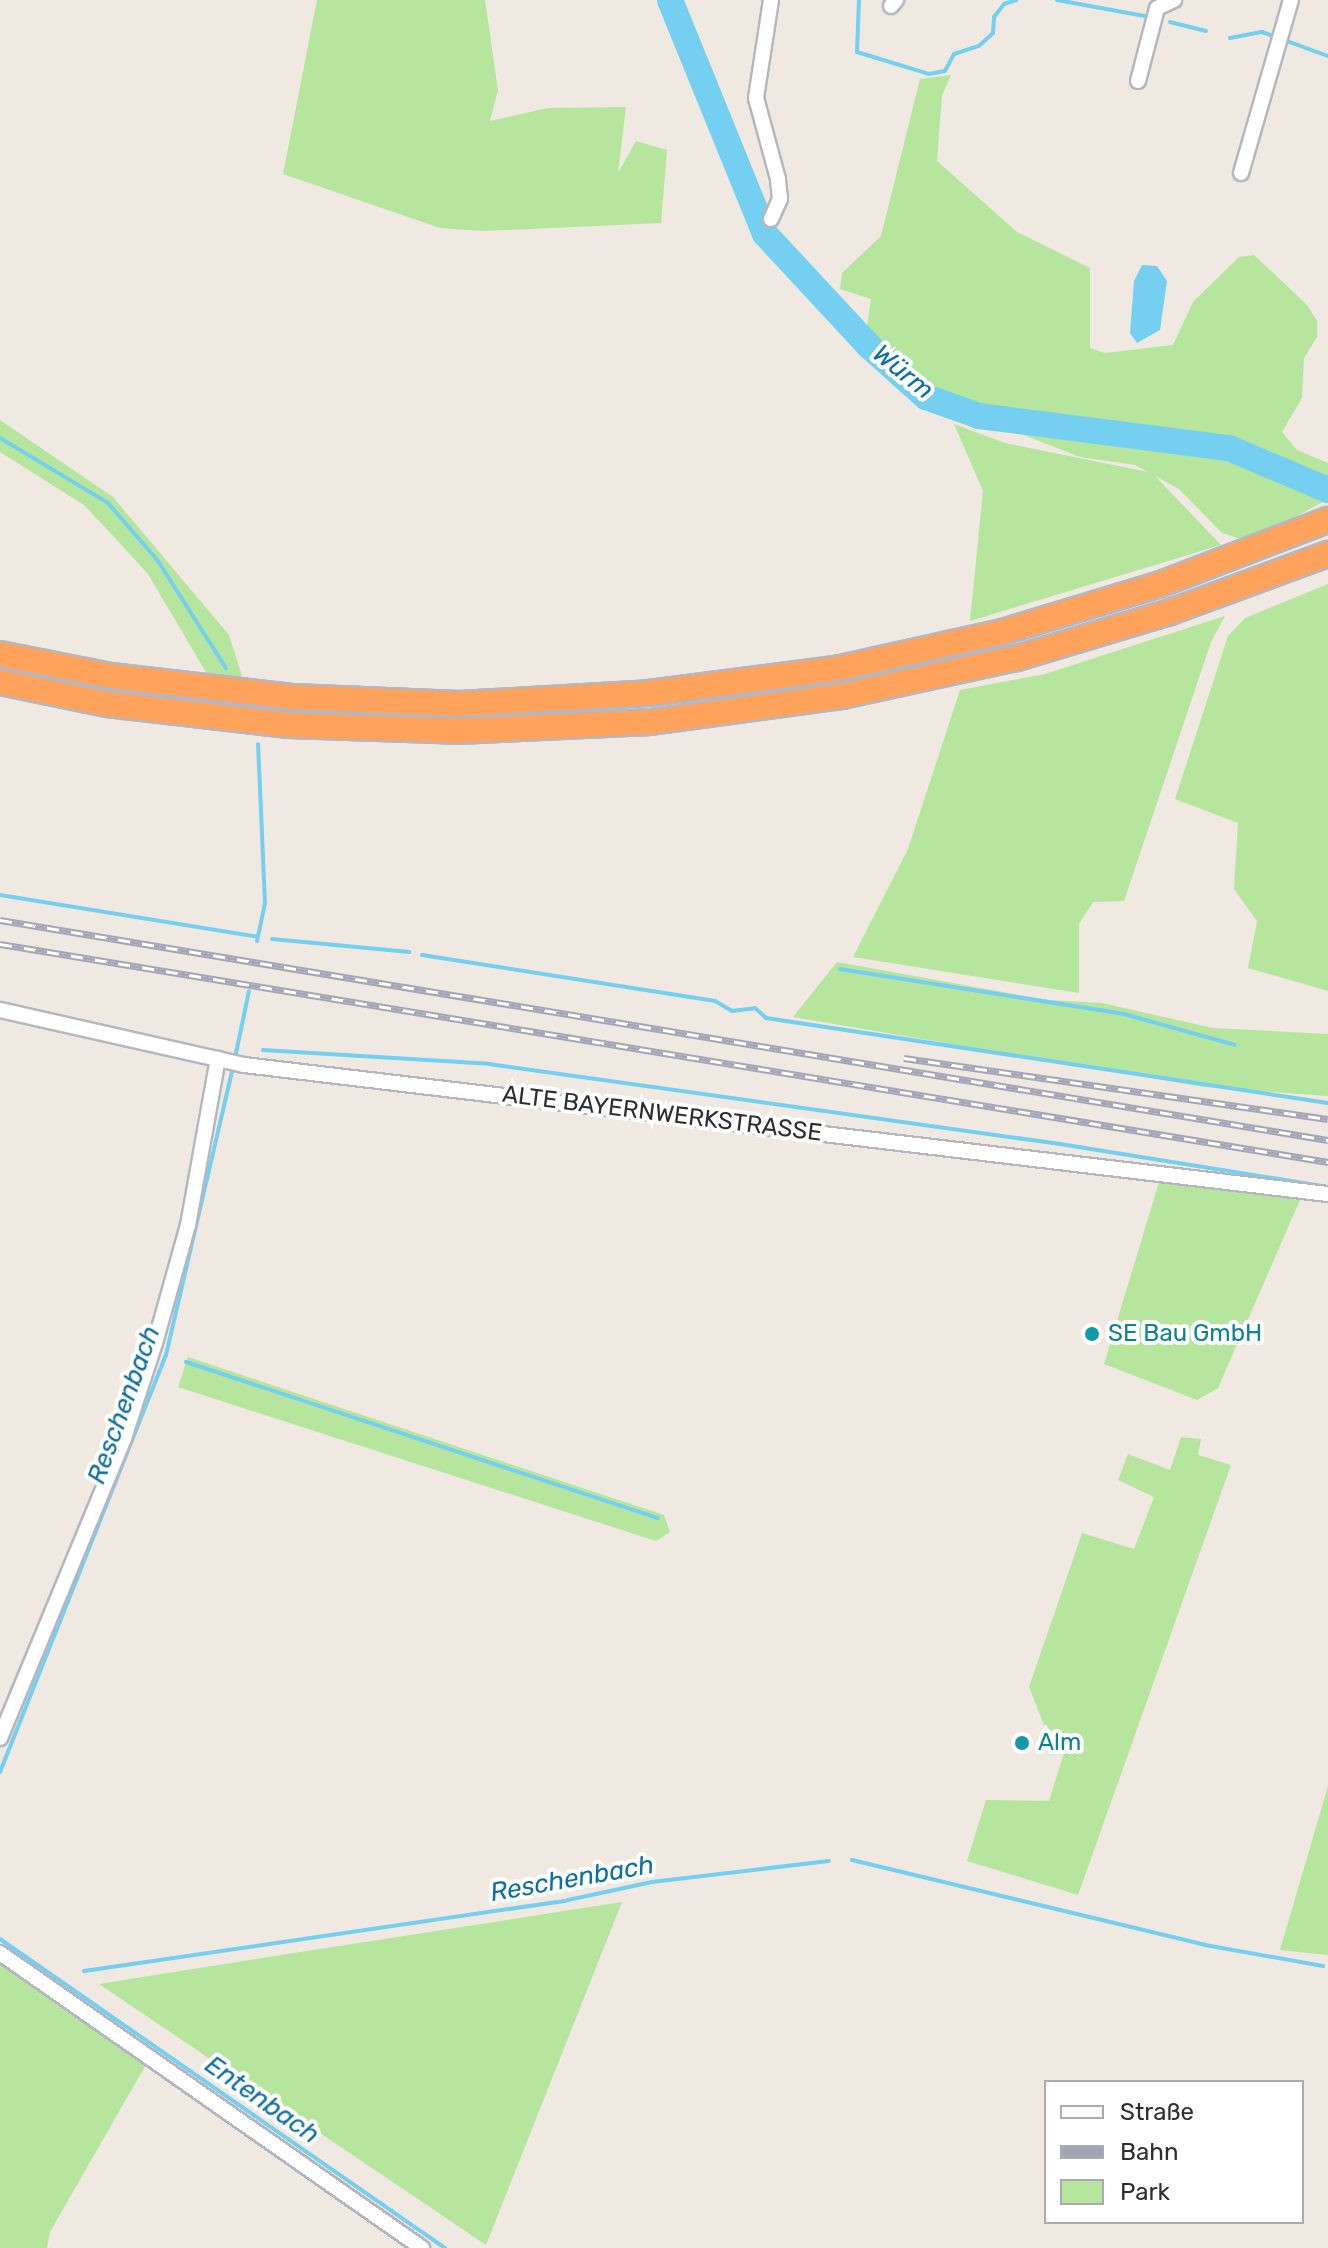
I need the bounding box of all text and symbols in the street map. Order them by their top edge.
water label: Würm [866,338,940,406]
street label: ALTE BAYERNWERKSTRASSE [500,1080,824,1148]
place label: SE Bau GmbH [1108,1320,1262,1348]
water label: Reschenbach [81,1322,167,1488]
marker: SE Bau GmbH [1083,1325,1101,1343]
place label: Alm [1038,1729,1081,1757]
marker: Alm [1013,1734,1031,1752]
water label: Reschenbach [488,1849,656,1909]
water label: Entenbach [199,2049,325,2151]
legend [1044,2080,1304,2224]
text: Straße [1120,2098,1194,2126]
text: Bahn [1120,2138,1178,2166]
text: Park [1120,2178,1170,2206]

